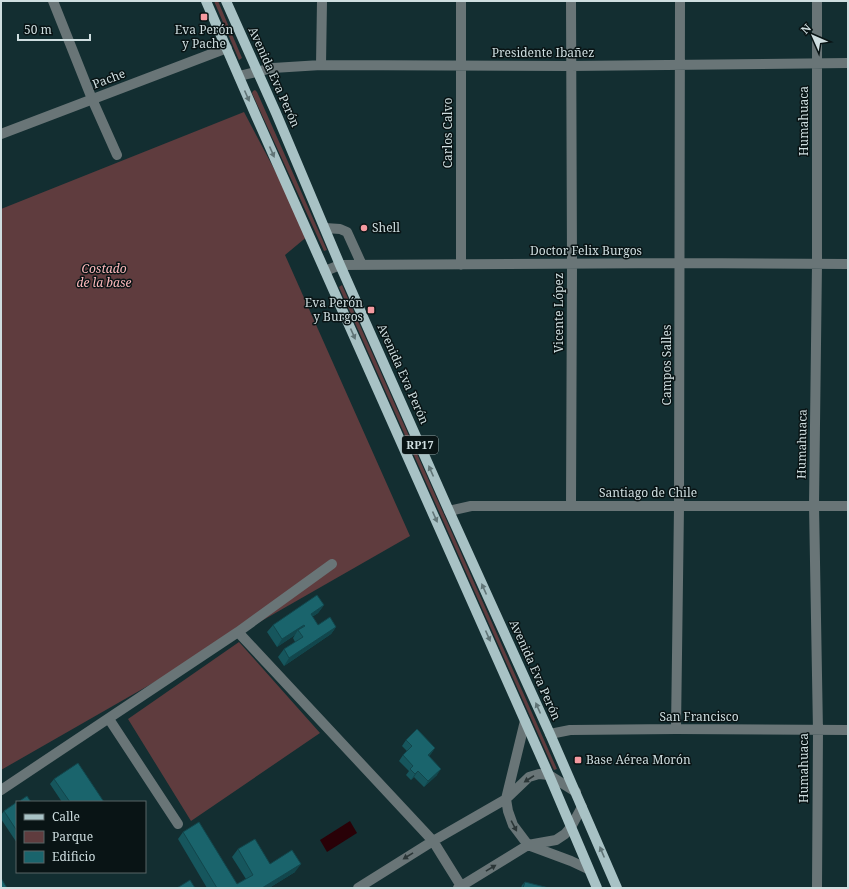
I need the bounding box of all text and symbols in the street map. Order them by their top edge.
marker: Eva Perón y Pache [199,12,209,22]
scale bar [18,16,90,42]
north arrow [793,16,833,56]
text: N [797,20,814,37]
text: 50 m [24,21,52,38]
place label: Eva Perón y Pache [175,21,233,52]
street label: Avenida Eva Perón [245,24,304,130]
street label: Presidente Ibañez [492,44,594,61]
street label: Pache [90,65,128,93]
street label: Humahuaca [795,86,812,156]
one-way arrow [244,90,250,102]
street label: Carlos Calvo [439,98,456,168]
one-way arrow [269,146,275,157]
place label: Shell [372,219,400,236]
marker: Shell [359,223,369,233]
street label: Doctor Felix Burgos [530,242,642,259]
park label: Costado de la base [77,260,132,291]
street label: Vicente López [550,273,567,353]
place label: Eva Perón y Burgos [305,294,363,325]
marker: Eva Perón y Burgos [366,305,376,315]
street label: Avenida Eva Perón [374,321,433,427]
street label: Campos Salles [658,325,675,405]
one-way arrow [350,329,356,340]
street label: Humahuaca [792,409,811,479]
road number: RP17 [402,436,438,454]
one-way arrow [428,465,434,476]
street label: Santiago de Chile [599,484,697,501]
one-way arrow [432,512,438,523]
one-way arrow [481,583,488,595]
street label: Avenida Eva Perón [506,617,565,723]
one-way arrow [484,630,491,642]
one-way arrow [535,702,541,713]
street label: San Francisco [659,708,739,725]
street label: Humahuaca [795,733,812,803]
place label: Base Aérea Morón [586,751,691,768]
marker: Base Aérea Morón [573,755,583,765]
one-way arrow [524,775,534,783]
legend [16,801,146,873]
text: Calle [52,808,80,825]
one-way arrow [511,820,518,832]
text: Parque [52,828,93,845]
one-way arrow [598,846,604,858]
text: Edificio [52,848,95,865]
one-way arrow [402,853,414,860]
one-way arrow [485,864,497,871]

